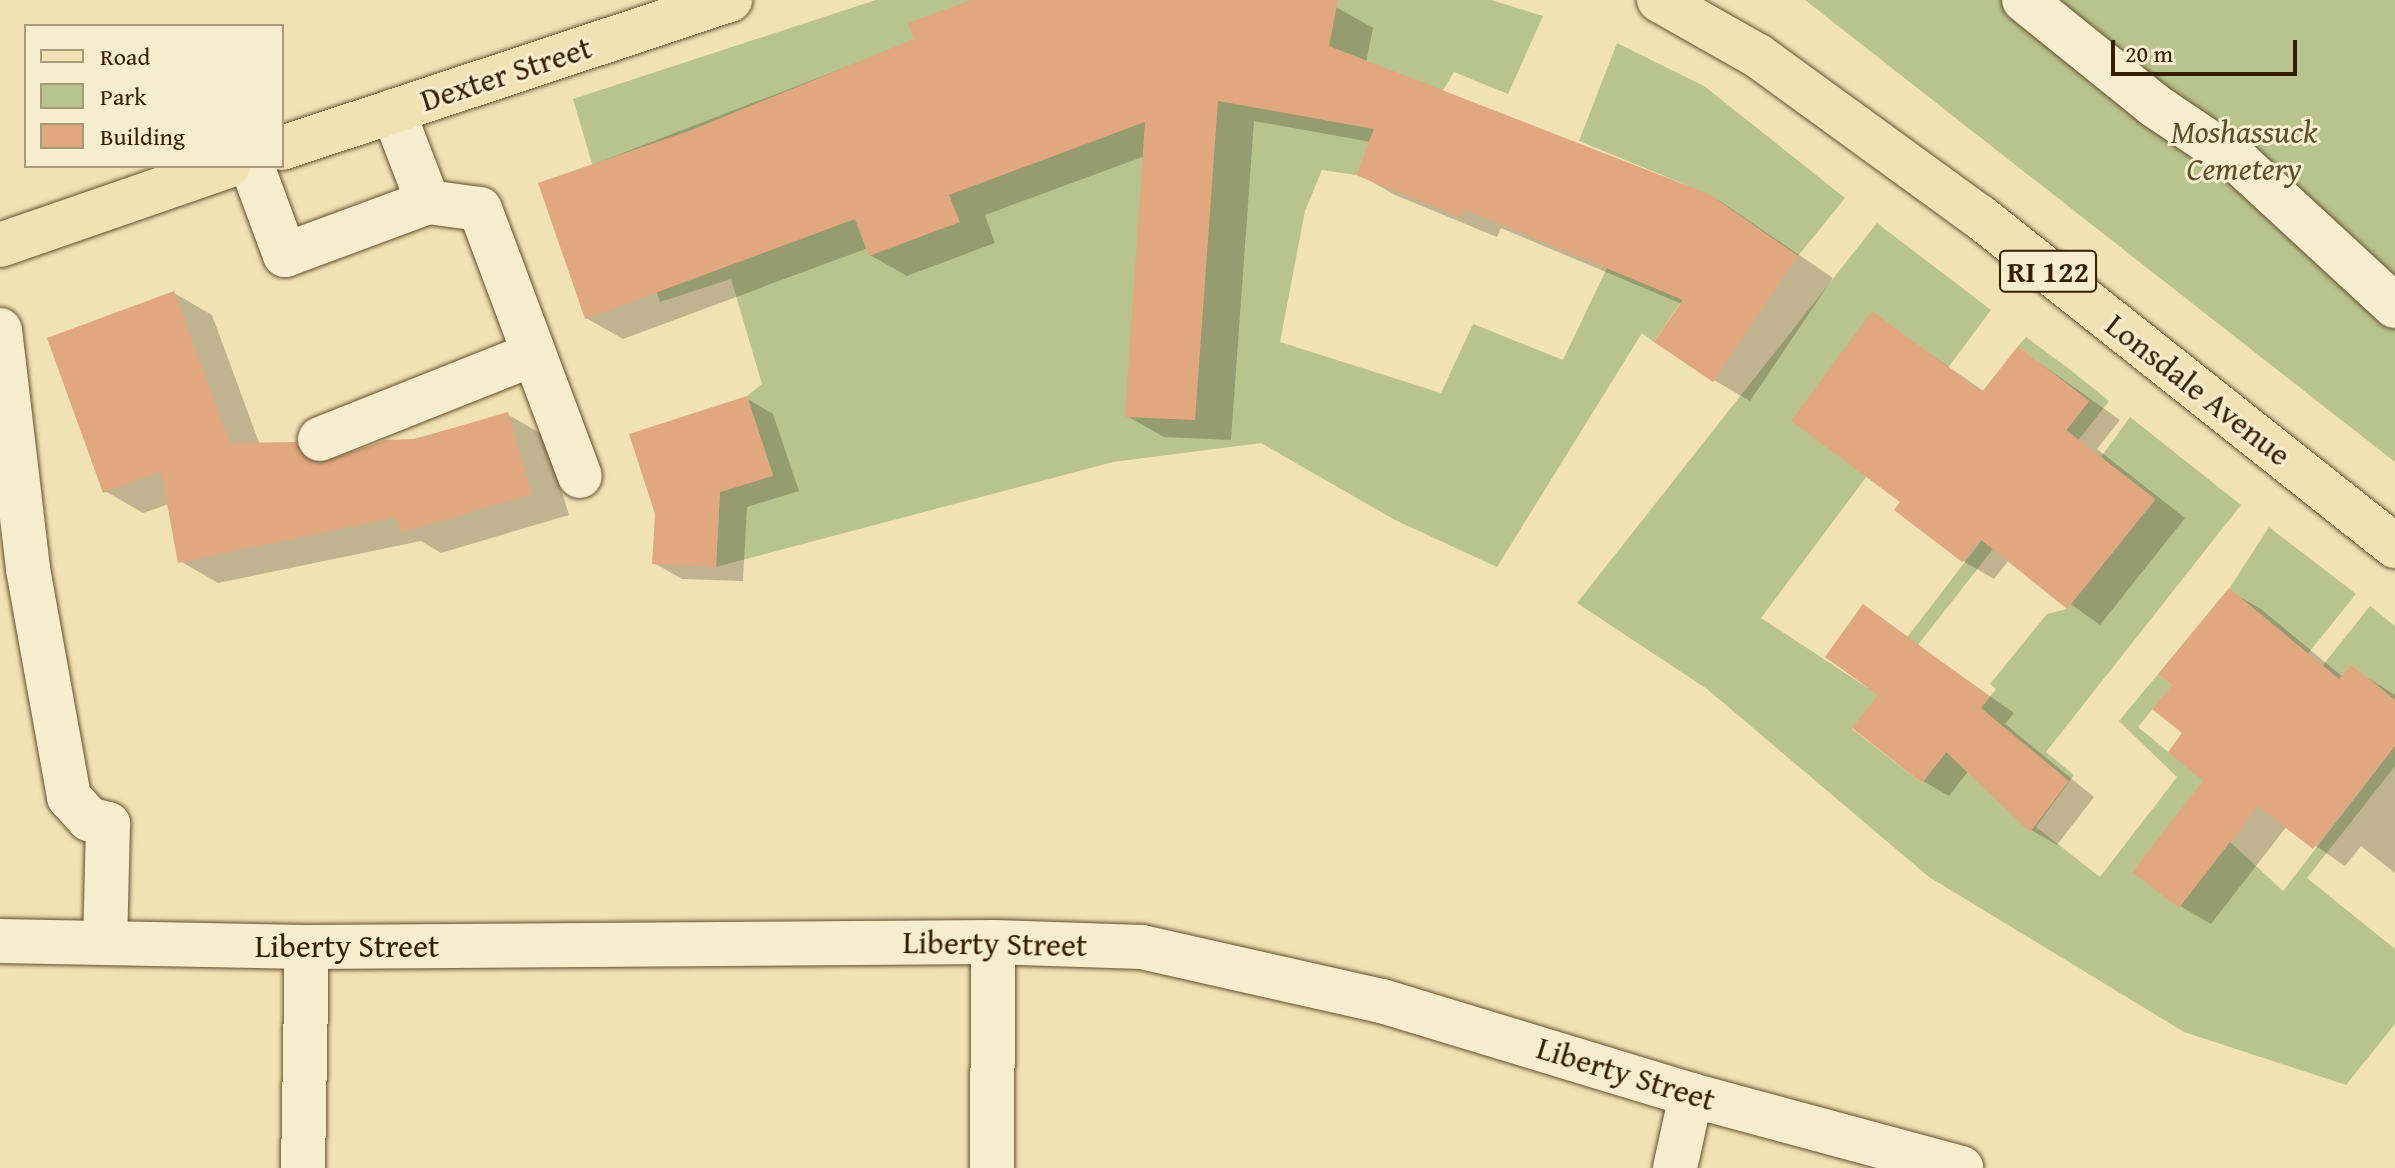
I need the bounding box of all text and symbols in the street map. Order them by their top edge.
legend [24,24,284,168]
scale bar [2115,24,2301,74]
street label: Dexter Street [416,28,596,120]
text: 20 m [2125,36,2173,71]
text: Road [100,39,150,74]
text: Park [100,79,146,114]
park label: Moshassuck Cemetery [2171,114,2317,189]
text: Building [100,119,185,154]
road number: RI 122 [1998,245,2098,297]
street label: Lonsdale Avenue [2098,306,2298,474]
street label: Liberty Street [902,923,1088,965]
street label: Liberty Street [255,927,439,965]
street label: Liberty Street [1532,1029,1720,1119]

